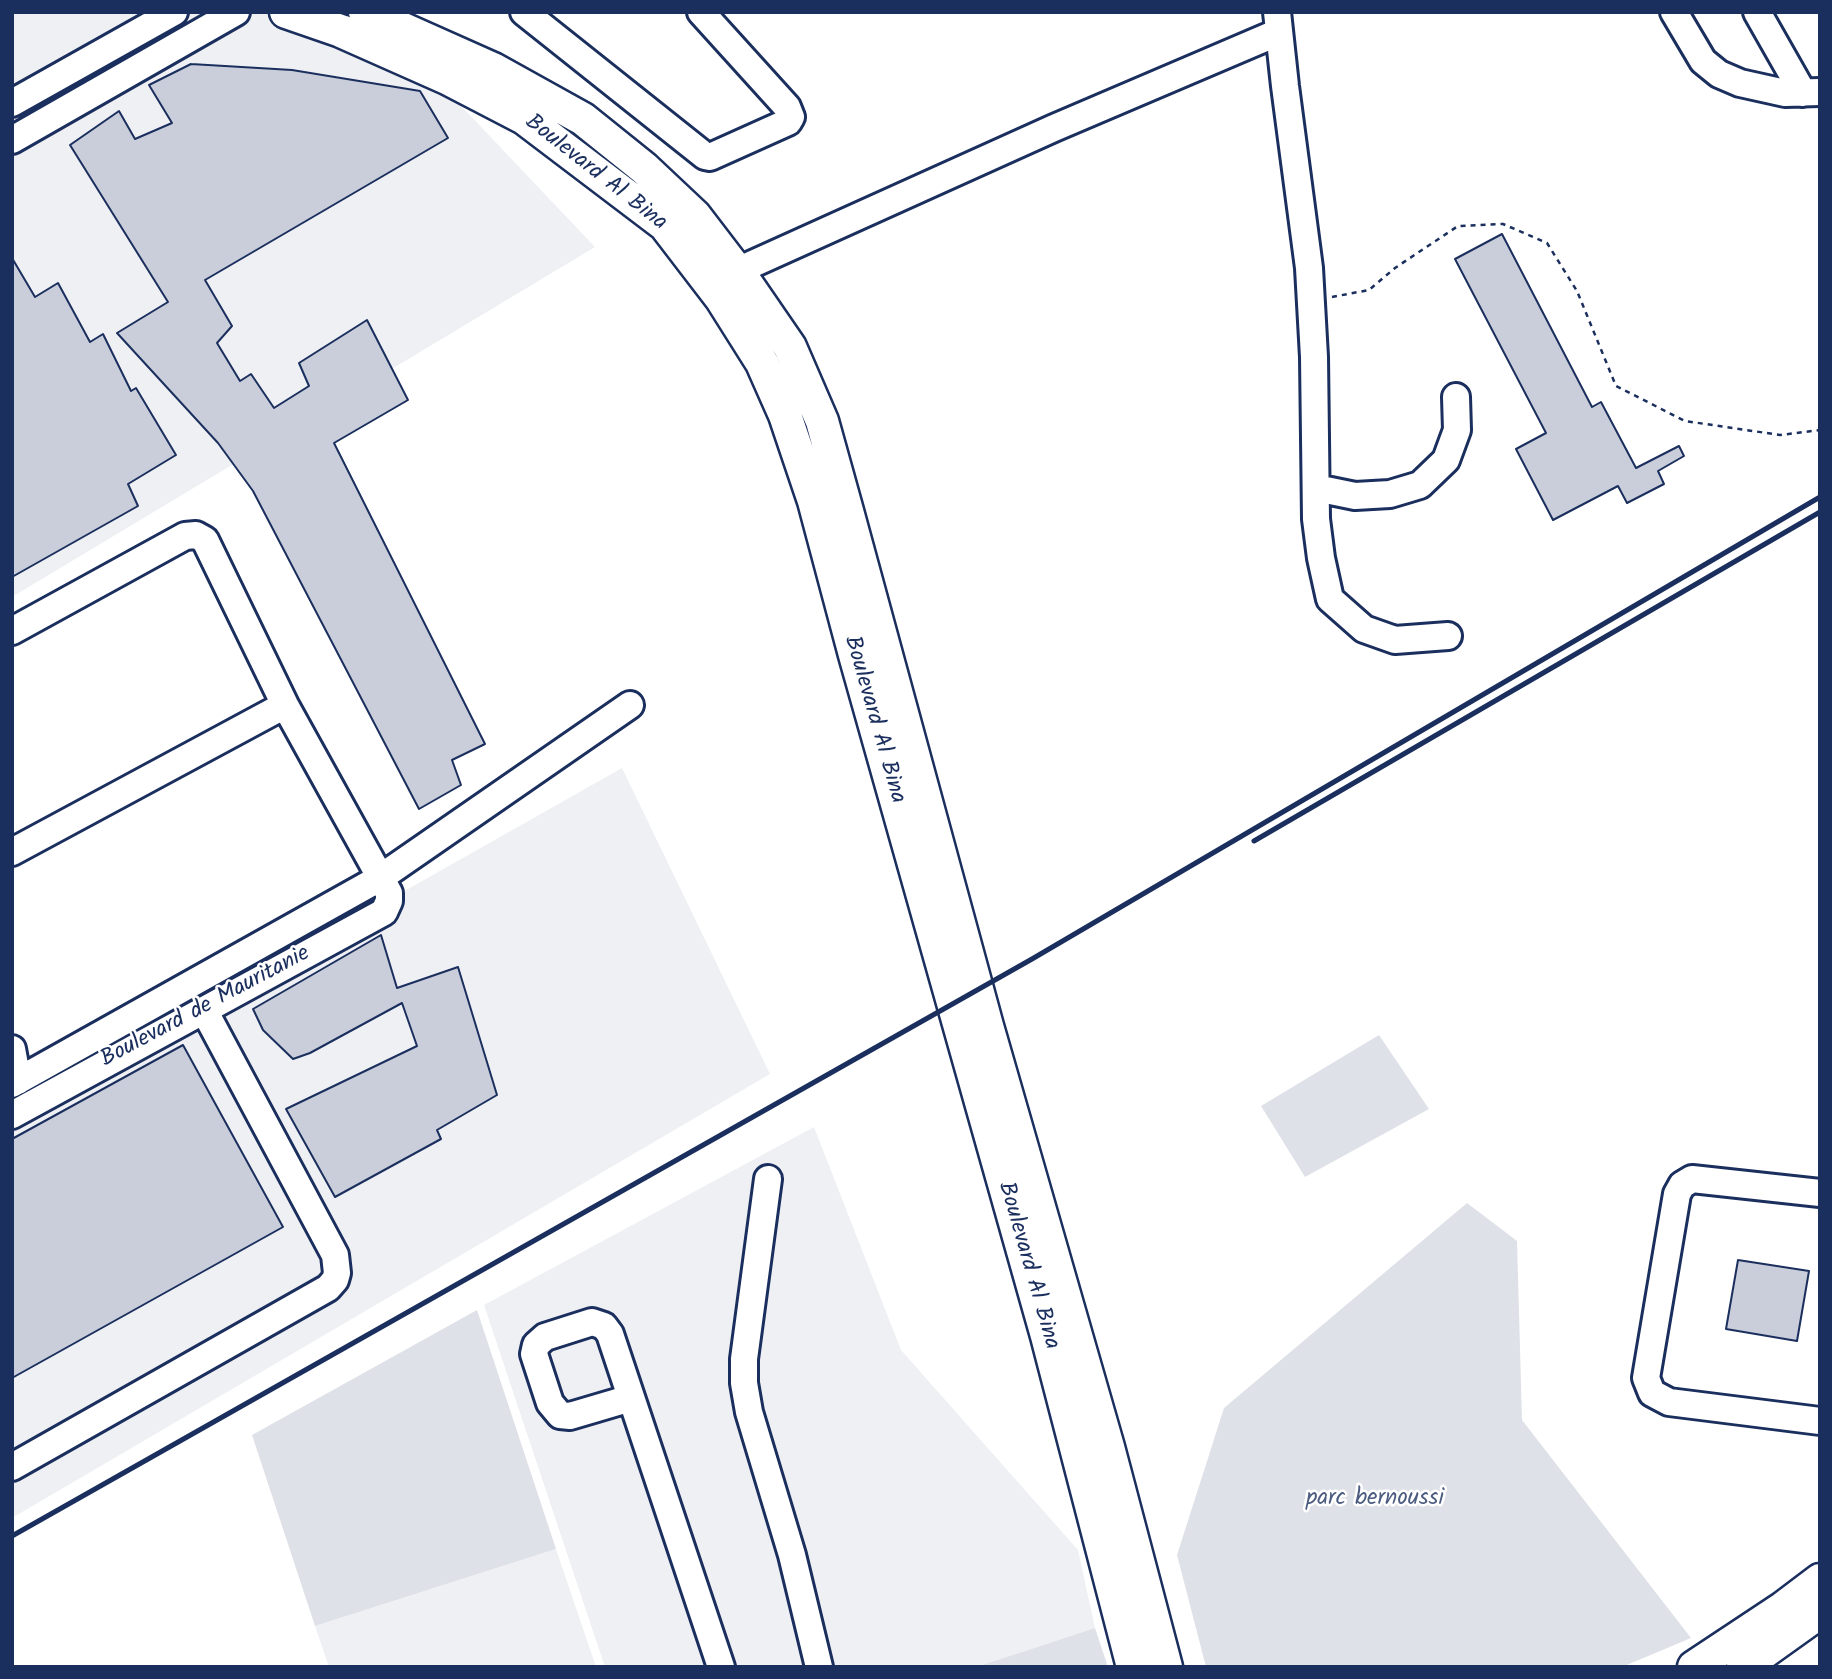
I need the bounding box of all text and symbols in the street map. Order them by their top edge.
street label: Boulevard Al Bina [518,110,672,238]
street label: Boulevard Al Bina [836,633,910,807]
street label: Boulevard de Mauritanie [97,941,315,1075]
street label: Boulevard Al Bina [990,1179,1064,1353]
park label: parc bernoussi [1306,1486,1444,1514]

